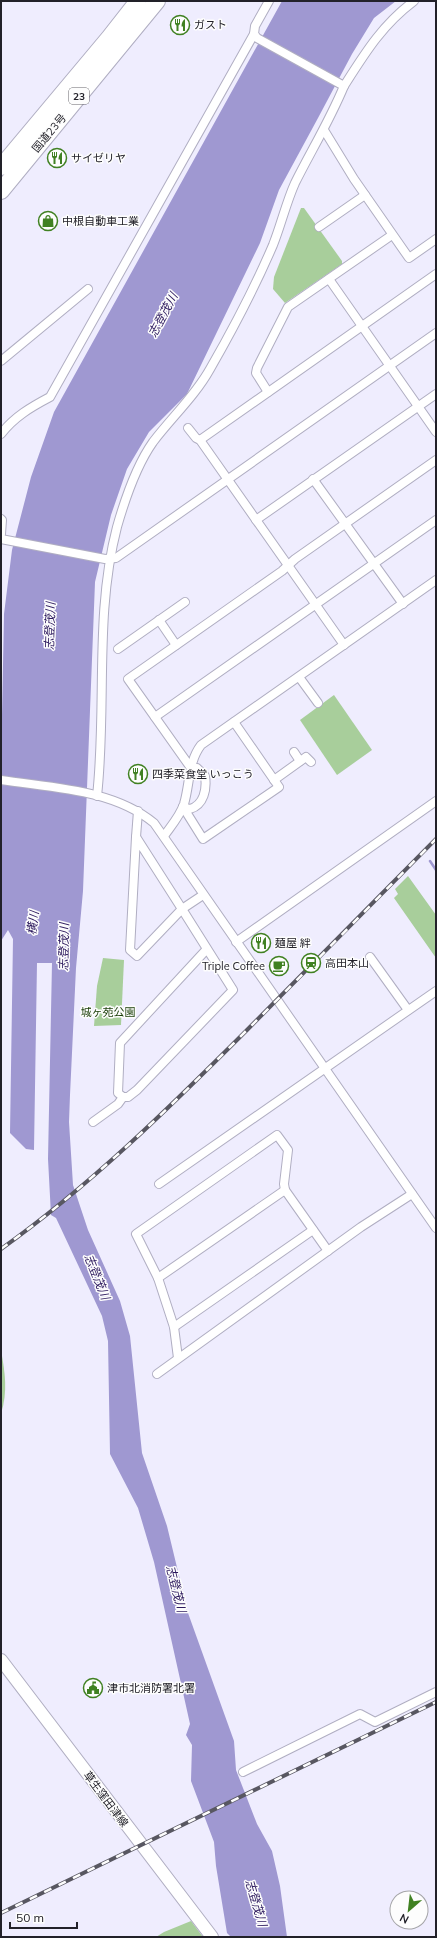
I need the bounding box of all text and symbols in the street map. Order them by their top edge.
restaurant icon: ガスト [169,14,191,36]
place label: ガスト [194,18,227,32]
road number: 23 [69,88,89,104]
street label: 国道23号 [29,111,69,155]
restaurant icon: サイゼリヤ [46,147,68,169]
place label: サイゼリヤ [71,151,126,165]
shop icon: 中根自動車工業 [37,210,59,232]
place label: 中根自動車工業 [62,214,139,228]
water label: 志登茂川 [145,288,181,339]
water label: 志登茂川 [41,600,58,650]
restaurant icon: 四季菜食堂 いっこう [127,763,149,785]
place label: 四季菜食堂 いっこう [152,767,254,781]
water label: 横川 [24,908,42,936]
water label: 志登茂川 [56,921,71,971]
restaurant icon: 麺屋 絆 [250,932,272,954]
place label: 麺屋 絆 [275,936,311,950]
station icon: 高田本山 [300,952,322,974]
cafe icon: Triple Coffee [268,955,290,977]
place label: 高田本山 [325,956,369,970]
place label: Triple Coffee [202,959,265,973]
park label: 城ヶ苑公園 [81,1005,136,1019]
water label: 志登茂川 [82,1252,114,1304]
water label: 志登茂川 [163,1564,190,1616]
public building icon: 津市北消防署北署 [82,1677,104,1699]
place label: 津市北消防署北署 [107,1681,195,1695]
street label: 草生窪田津線 [81,1768,131,1830]
water label: 志登茂川 [243,1878,271,1930]
north arrow [389,1890,429,1930]
scale bar [10,1904,77,1930]
text: 50 m [16,1910,44,1925]
text: N [397,1911,411,1927]

